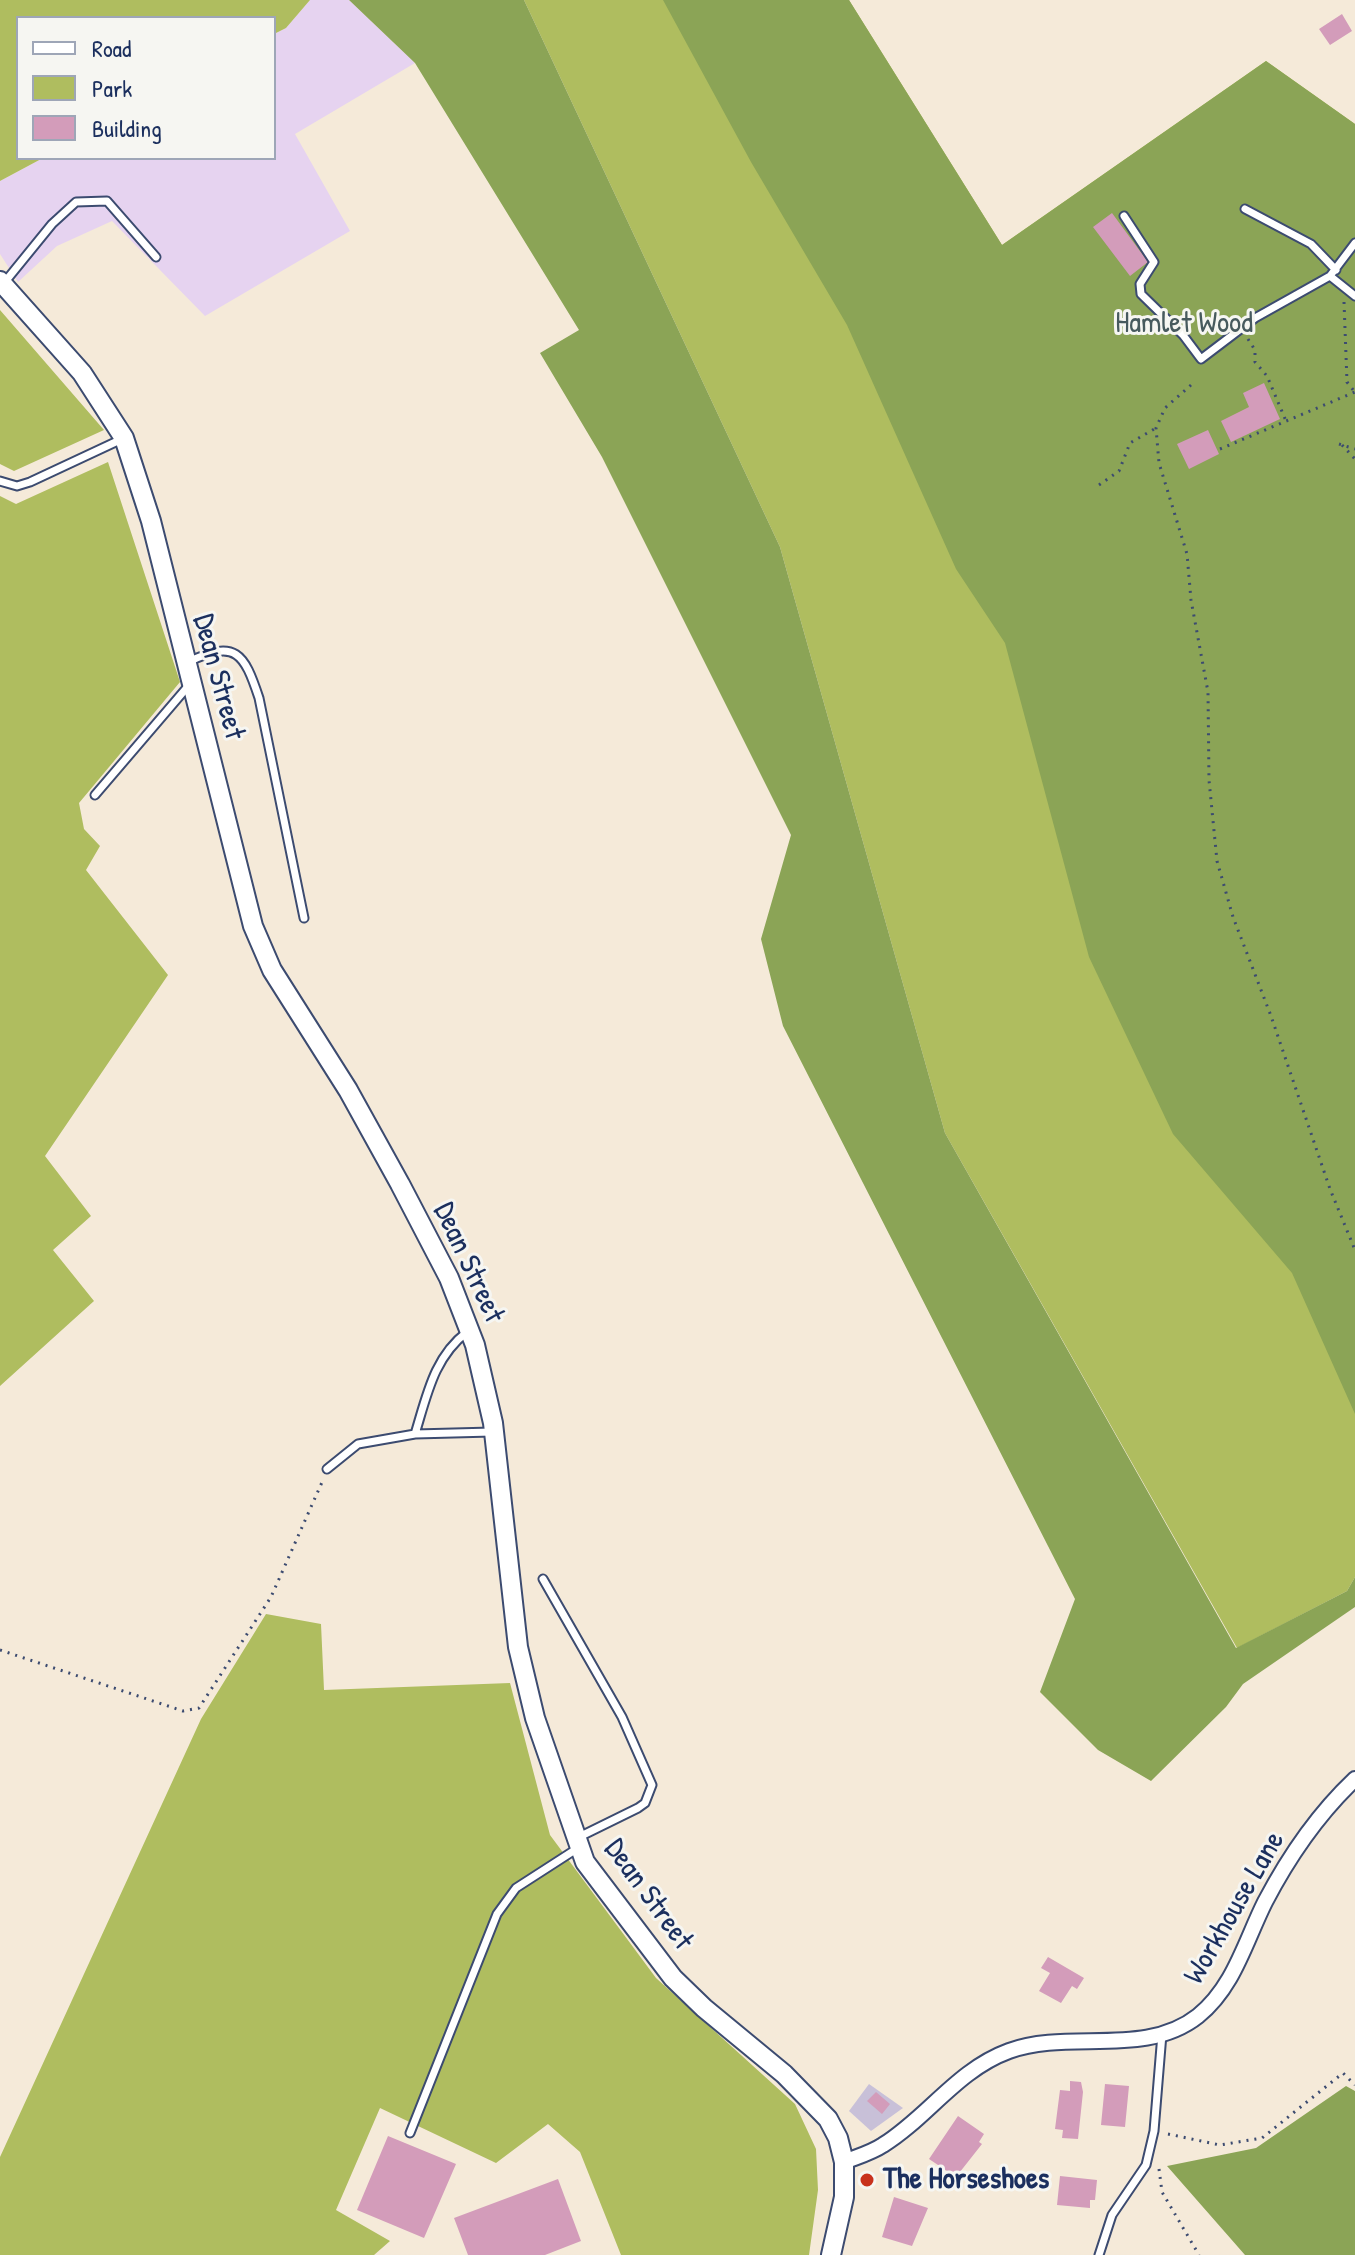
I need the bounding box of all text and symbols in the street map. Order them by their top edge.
legend [16,16,276,160]
text: Road [92,32,131,64]
text: Park [92,72,132,104]
text: Building [92,112,162,144]
park label: Hamlet Wood [1115,306,1253,342]
street label: Dean Street [184,610,252,744]
street label: Dean Street [425,1197,511,1329]
street label: Workhouse Lane [1177,1825,1293,1991]
street label: Dean Street [596,1833,700,1957]
place label: The Horseshoes [883,2162,1049,2198]
marker: The Horseshoes [858,2171,876,2189]

